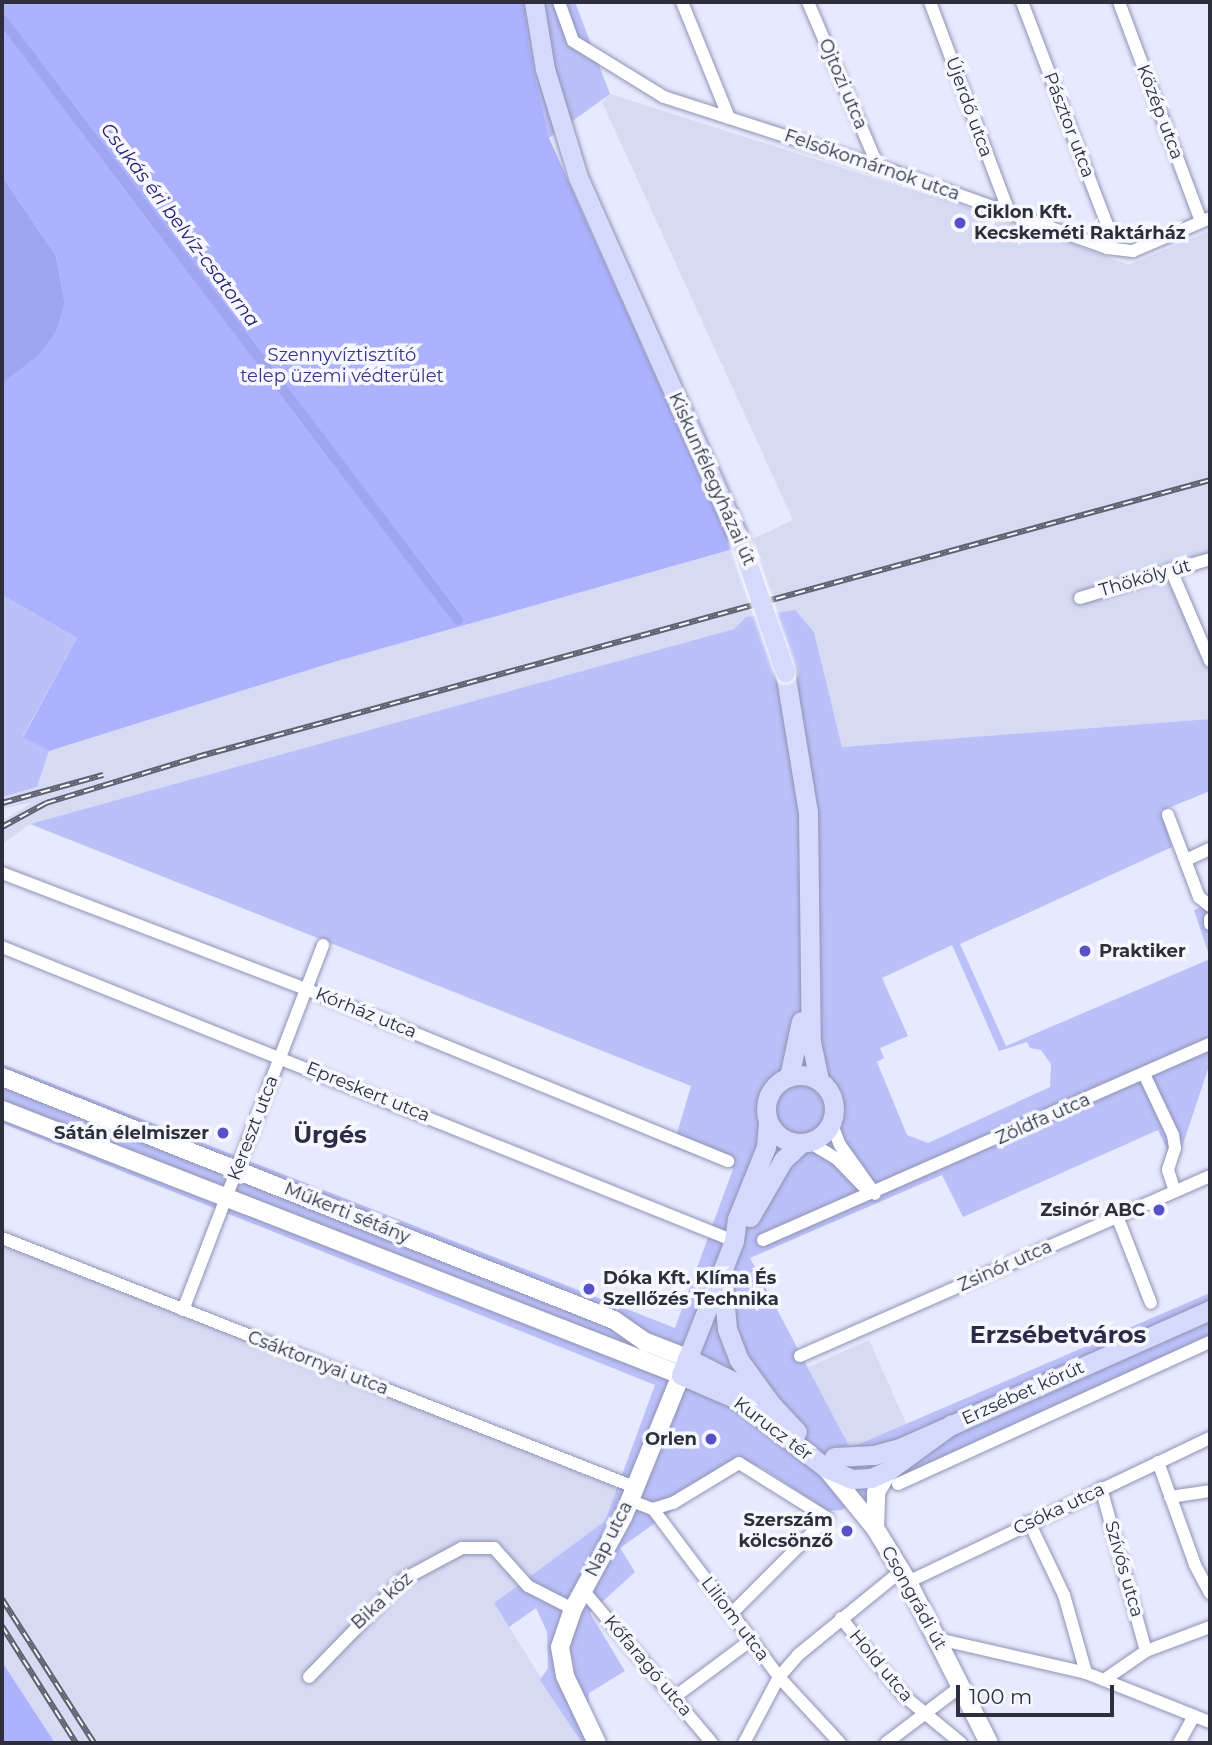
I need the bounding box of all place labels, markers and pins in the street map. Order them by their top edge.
place label: Ciklon Kft. Kecskeméti Raktárház [974,202,1186,244]
marker: Ciklon Kft. Kecskeméti Raktárház [952,215,968,231]
place label: Praktiker [1099,940,1186,962]
marker: Praktiker [1077,943,1093,959]
place label: Sátán élelmiszer [54,1122,209,1144]
marker: Sátán élelmiszer [215,1125,231,1141]
place label: Zsinór ABC [1040,1199,1145,1221]
marker: Zsinór ABC [1151,1202,1167,1218]
place label: Dóka Kft. Klíma És Szellőzés Technika [603,1268,779,1310]
marker: Dóka Kft. Klíma És Szellőzés Technika [581,1281,597,1297]
place label: Orlen [645,1428,697,1450]
marker: Orlen [703,1431,719,1447]
place label: Szerszám kölcsönző [739,1510,833,1552]
marker: Szerszám kölcsönző [839,1523,855,1539]

